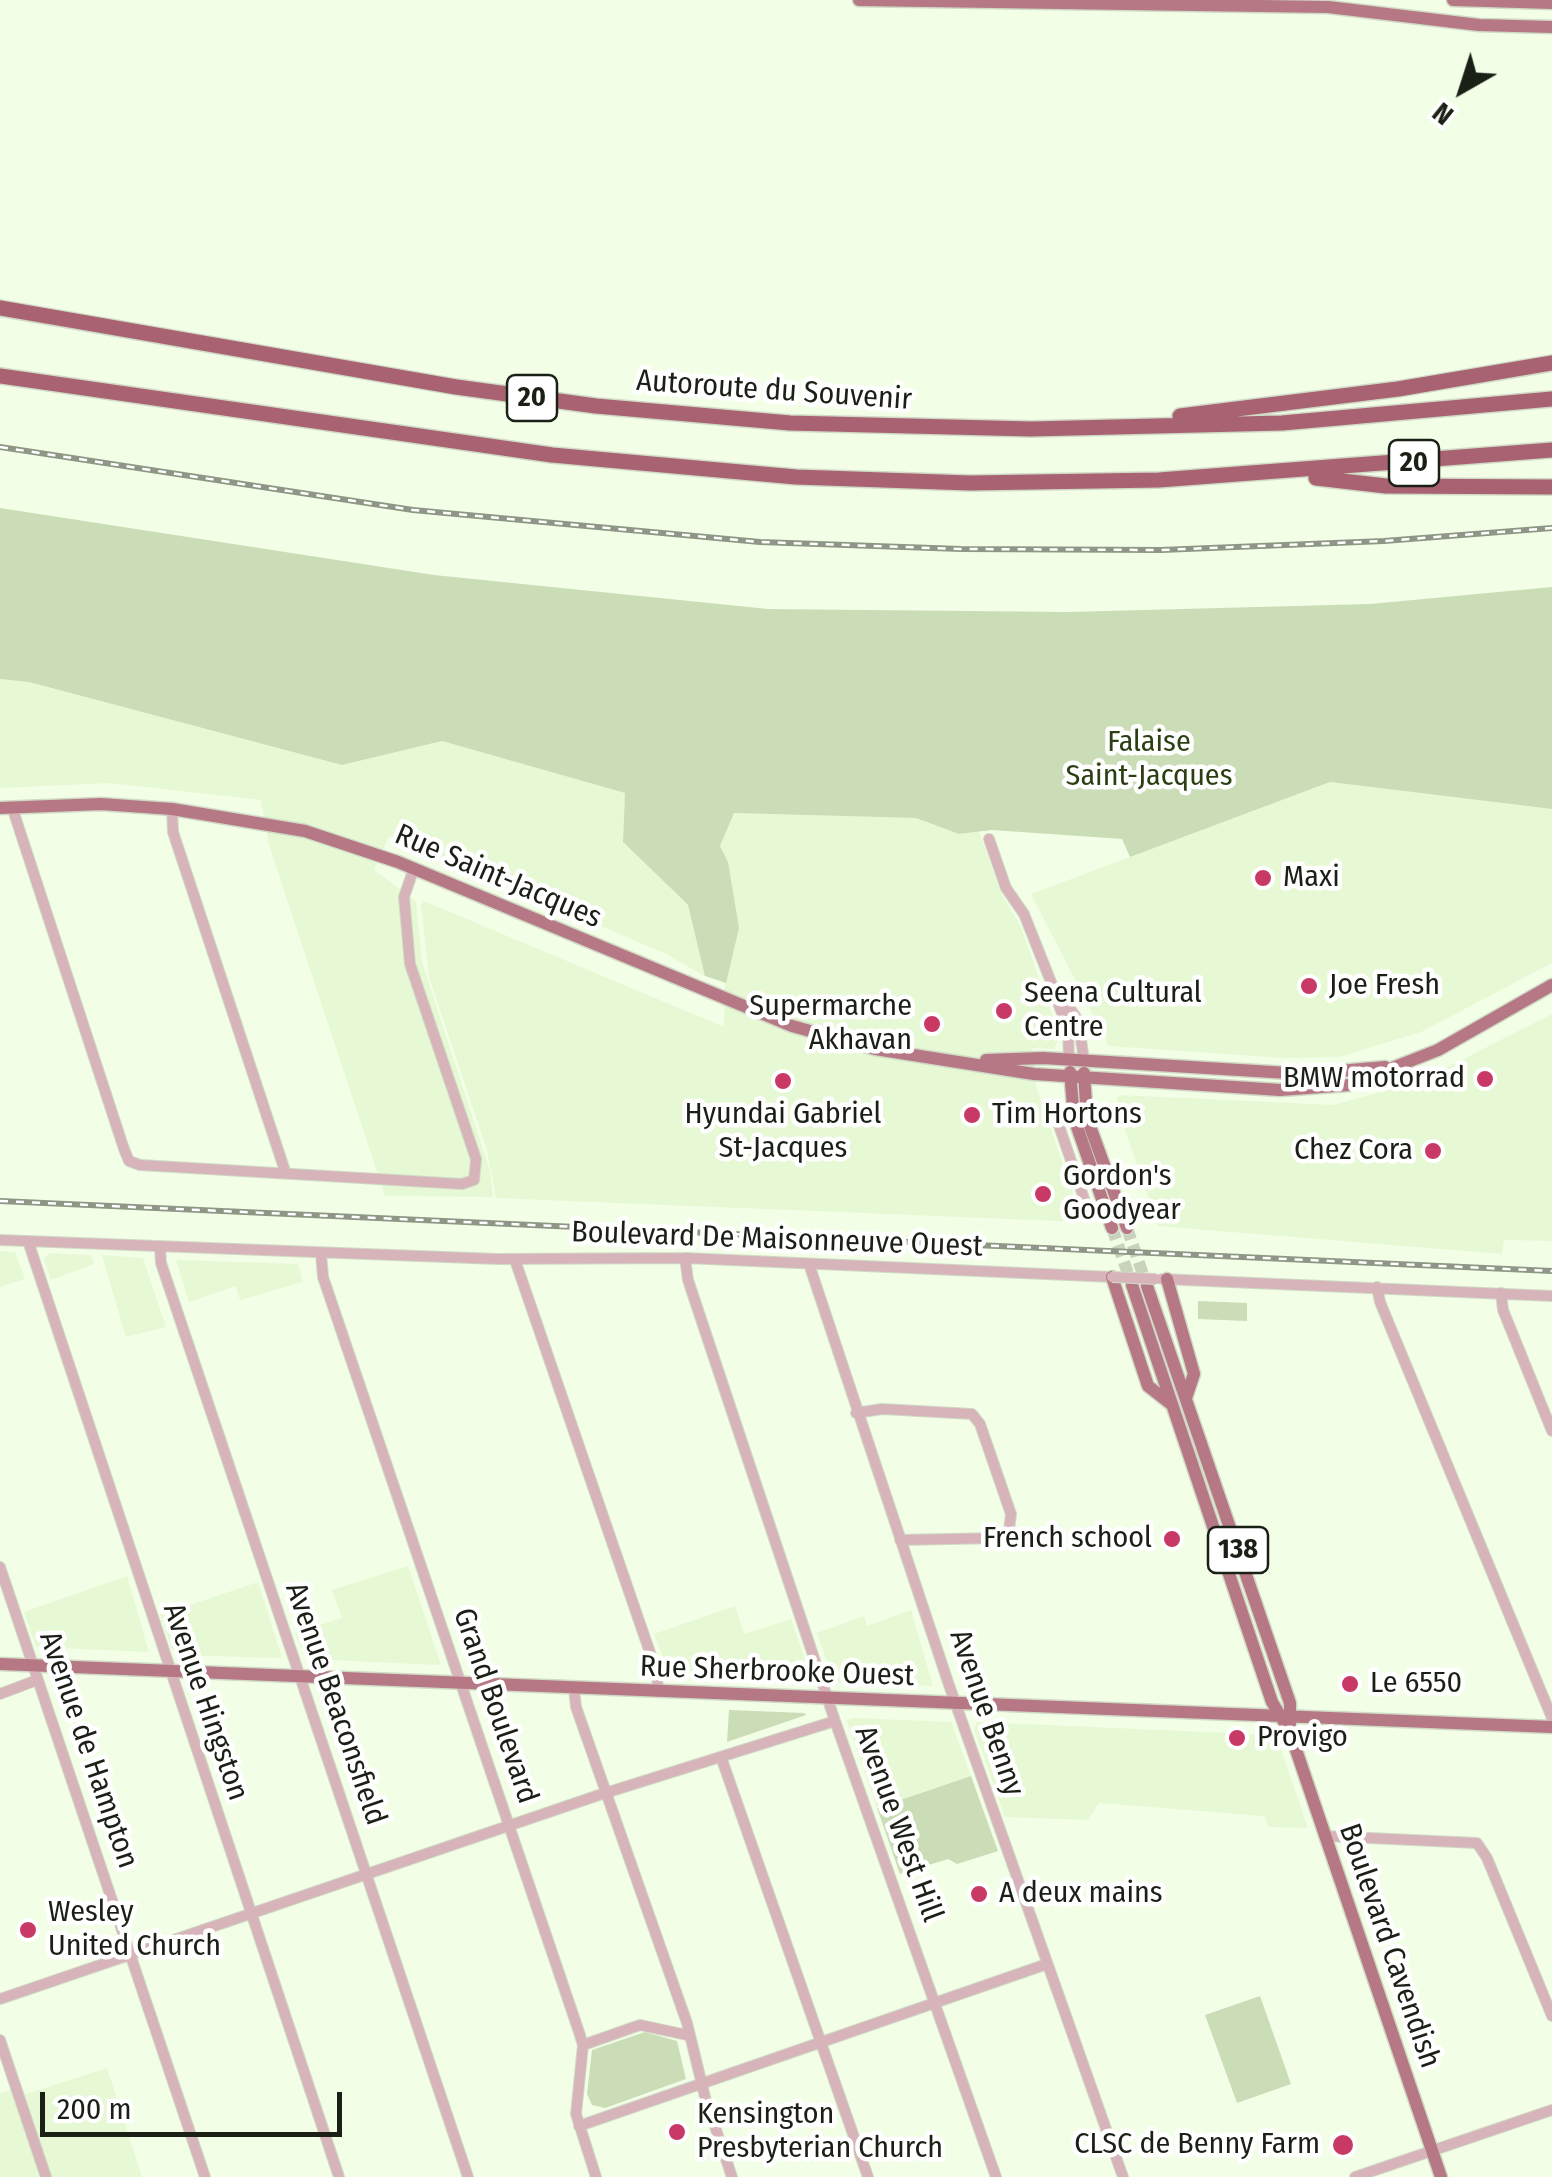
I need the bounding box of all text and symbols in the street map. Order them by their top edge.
north arrow [1412,40,1512,140]
text: N [1426,96,1460,132]
street label: Autoroute du Souvenir [635,363,913,419]
road number: 20 [507,375,557,421]
road number: 20 [1389,440,1439,486]
park label: Falaise Saint-Jacques [1066,725,1232,796]
street label: Rue Saint-Jacques [389,817,607,937]
place label: Maxi [1283,860,1340,896]
marker: Maxi [1252,867,1274,889]
place label: Joe Fresh [1329,968,1440,1004]
marker: Joe Fresh [1298,975,1320,997]
place label: Seena Cultural Centre [1024,976,1202,1046]
place label: Supermarche Akhavan [749,989,912,1060]
marker: Seena Cultural Centre [993,1000,1015,1022]
marker: Supermarche Akhavan [921,1013,943,1035]
place label: BMW motorrad [1283,1061,1465,1097]
marker: BMW motorrad [1474,1068,1496,1090]
marker: Hyundai Gabriel St-Jacques [772,1070,794,1092]
place label: Hyundai Gabriel St-Jacques [684,1097,882,1168]
place label: Tim Hortons [992,1097,1142,1133]
marker: Tim Hortons [961,1104,983,1126]
place label: Chez Cora [1294,1133,1413,1169]
marker: Chez Cora [1422,1140,1444,1162]
place label: Gordon's Goodyear [1063,1159,1181,1230]
marker: Gordon's Goodyear [1032,1183,1054,1205]
street label: Boulevard De Maisonneuve Ouest [571,1215,983,1265]
place label: French school [983,1521,1152,1557]
road number: 138 [1208,1527,1268,1573]
marker: French school [1161,1528,1183,1550]
street label: Avenue Beaconsfield [277,1578,393,1830]
street label: Avenue Hingston [154,1599,256,1805]
street label: Grand Boulevard [445,1604,545,1808]
street label: Avenue Benny [941,1625,1031,1801]
street label: Avenue de Hampton [31,1627,145,1873]
street label: Rue Sherbrooke Ouest [639,1649,915,1695]
place label: Le 6550 [1370,1666,1462,1702]
marker: Le 6550 [1339,1673,1361,1695]
place label: Provigo [1257,1720,1348,1756]
street label: Avenue West Hill [846,1721,950,1927]
marker: Provigo [1226,1727,1248,1749]
street label: Boulevard Cavendish [1330,1819,1448,2073]
place label: A deux mains [999,1876,1163,1912]
marker: A deux mains [968,1883,990,1905]
place label: Wesley United Church [48,1895,221,1966]
marker: Wesley United Church [17,1919,39,1941]
scale bar [45,2072,348,2134]
text: 200 m [57,2091,132,2127]
place label: Kensington Presbyterian Church [697,2097,943,2168]
marker: Kensington Presbyterian Church [666,2121,688,2143]
place label: CLSC de Benny Farm [1074,2127,1320,2163]
marker: CLSC de Benny Farm [1330,2132,1356,2158]

